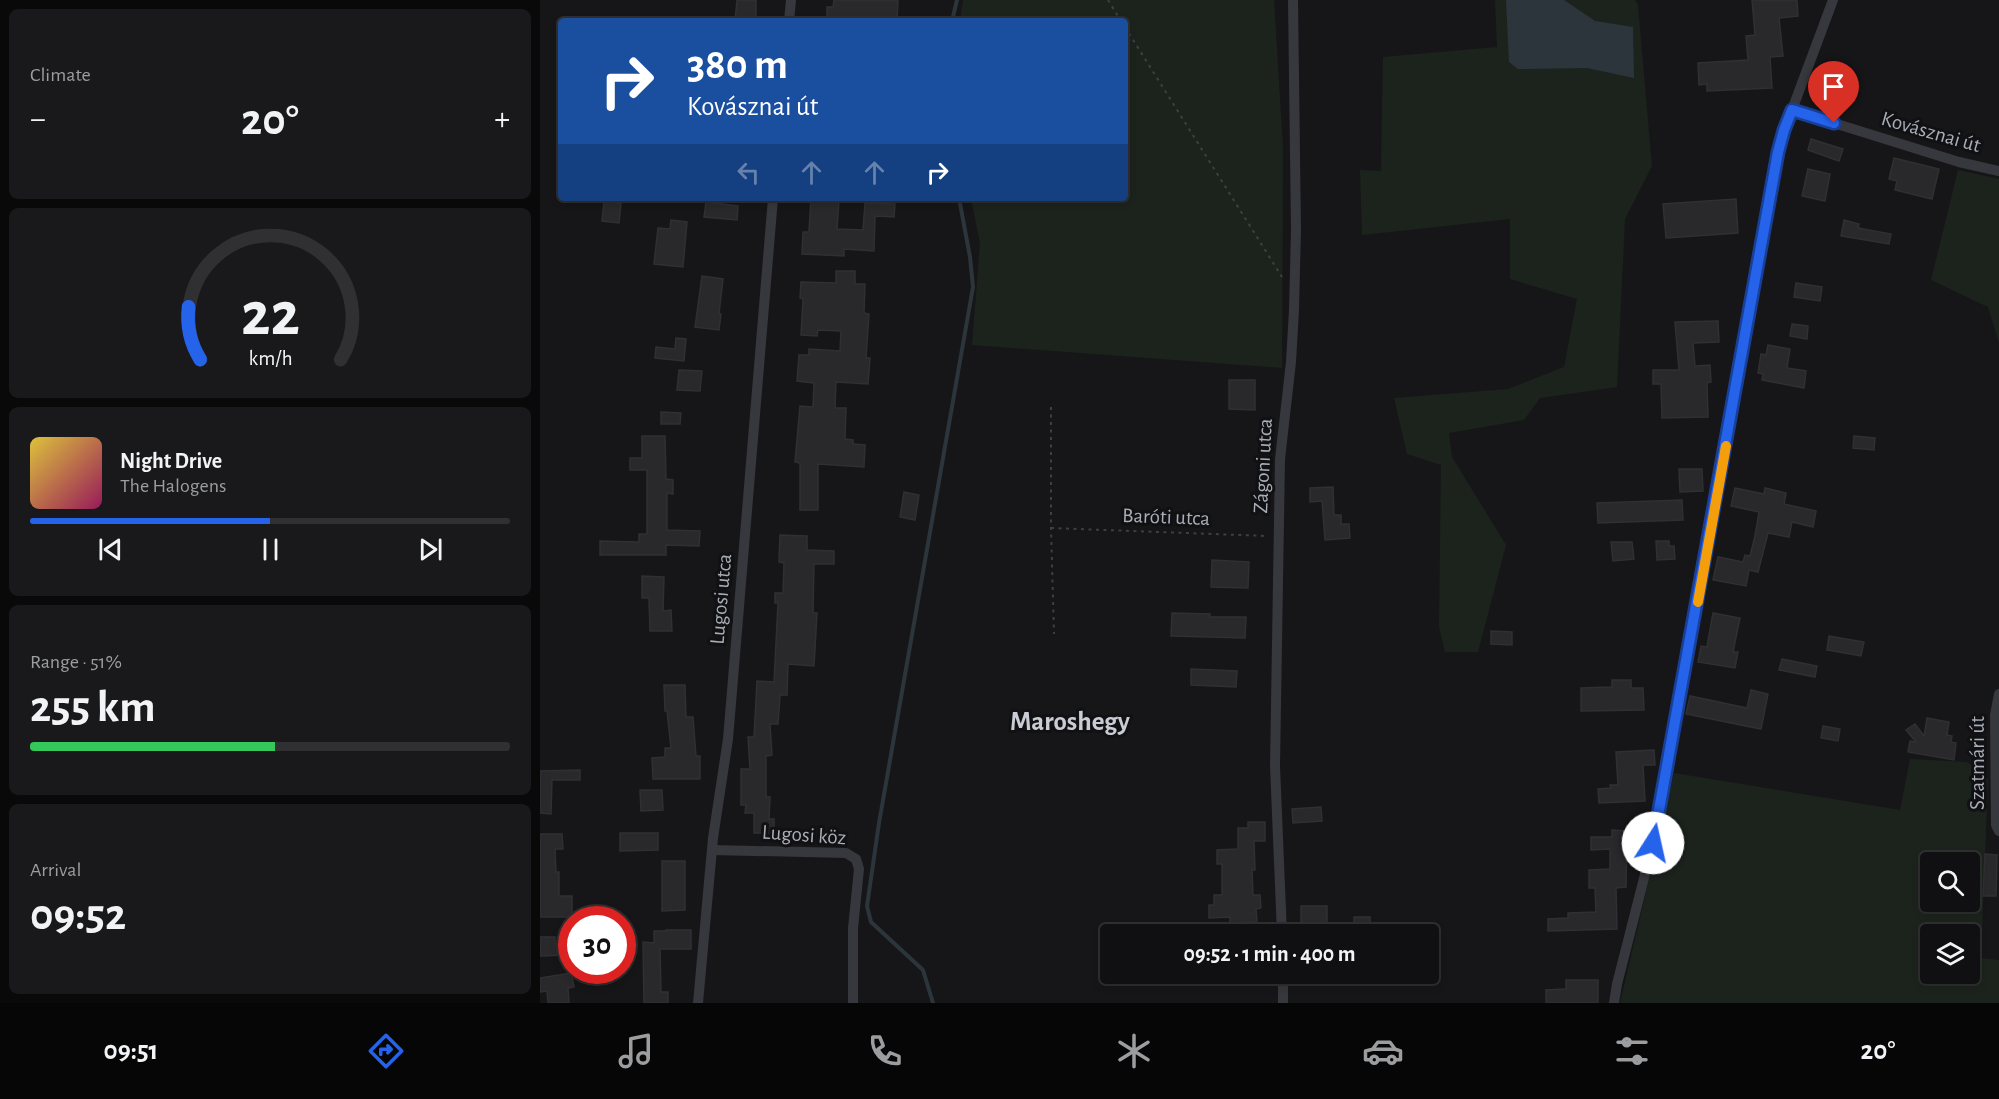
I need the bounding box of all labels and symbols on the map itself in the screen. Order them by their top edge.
pin [1808,61,1859,123]
street label: Kovásznai út [1879,108,1983,156]
street label: Zágoni utca [1250,418,1276,514]
street label: Baróti utca [1122,505,1211,529]
street label: Lugosi utca [707,552,735,645]
district label: Maroshegy [1010,708,1131,736]
street label: Szatmári út [1967,716,1988,810]
position arrow [1621,811,1685,875]
street label: Lugosi köz [761,822,847,848]
speed limit sign: 30 [558,906,636,984]

